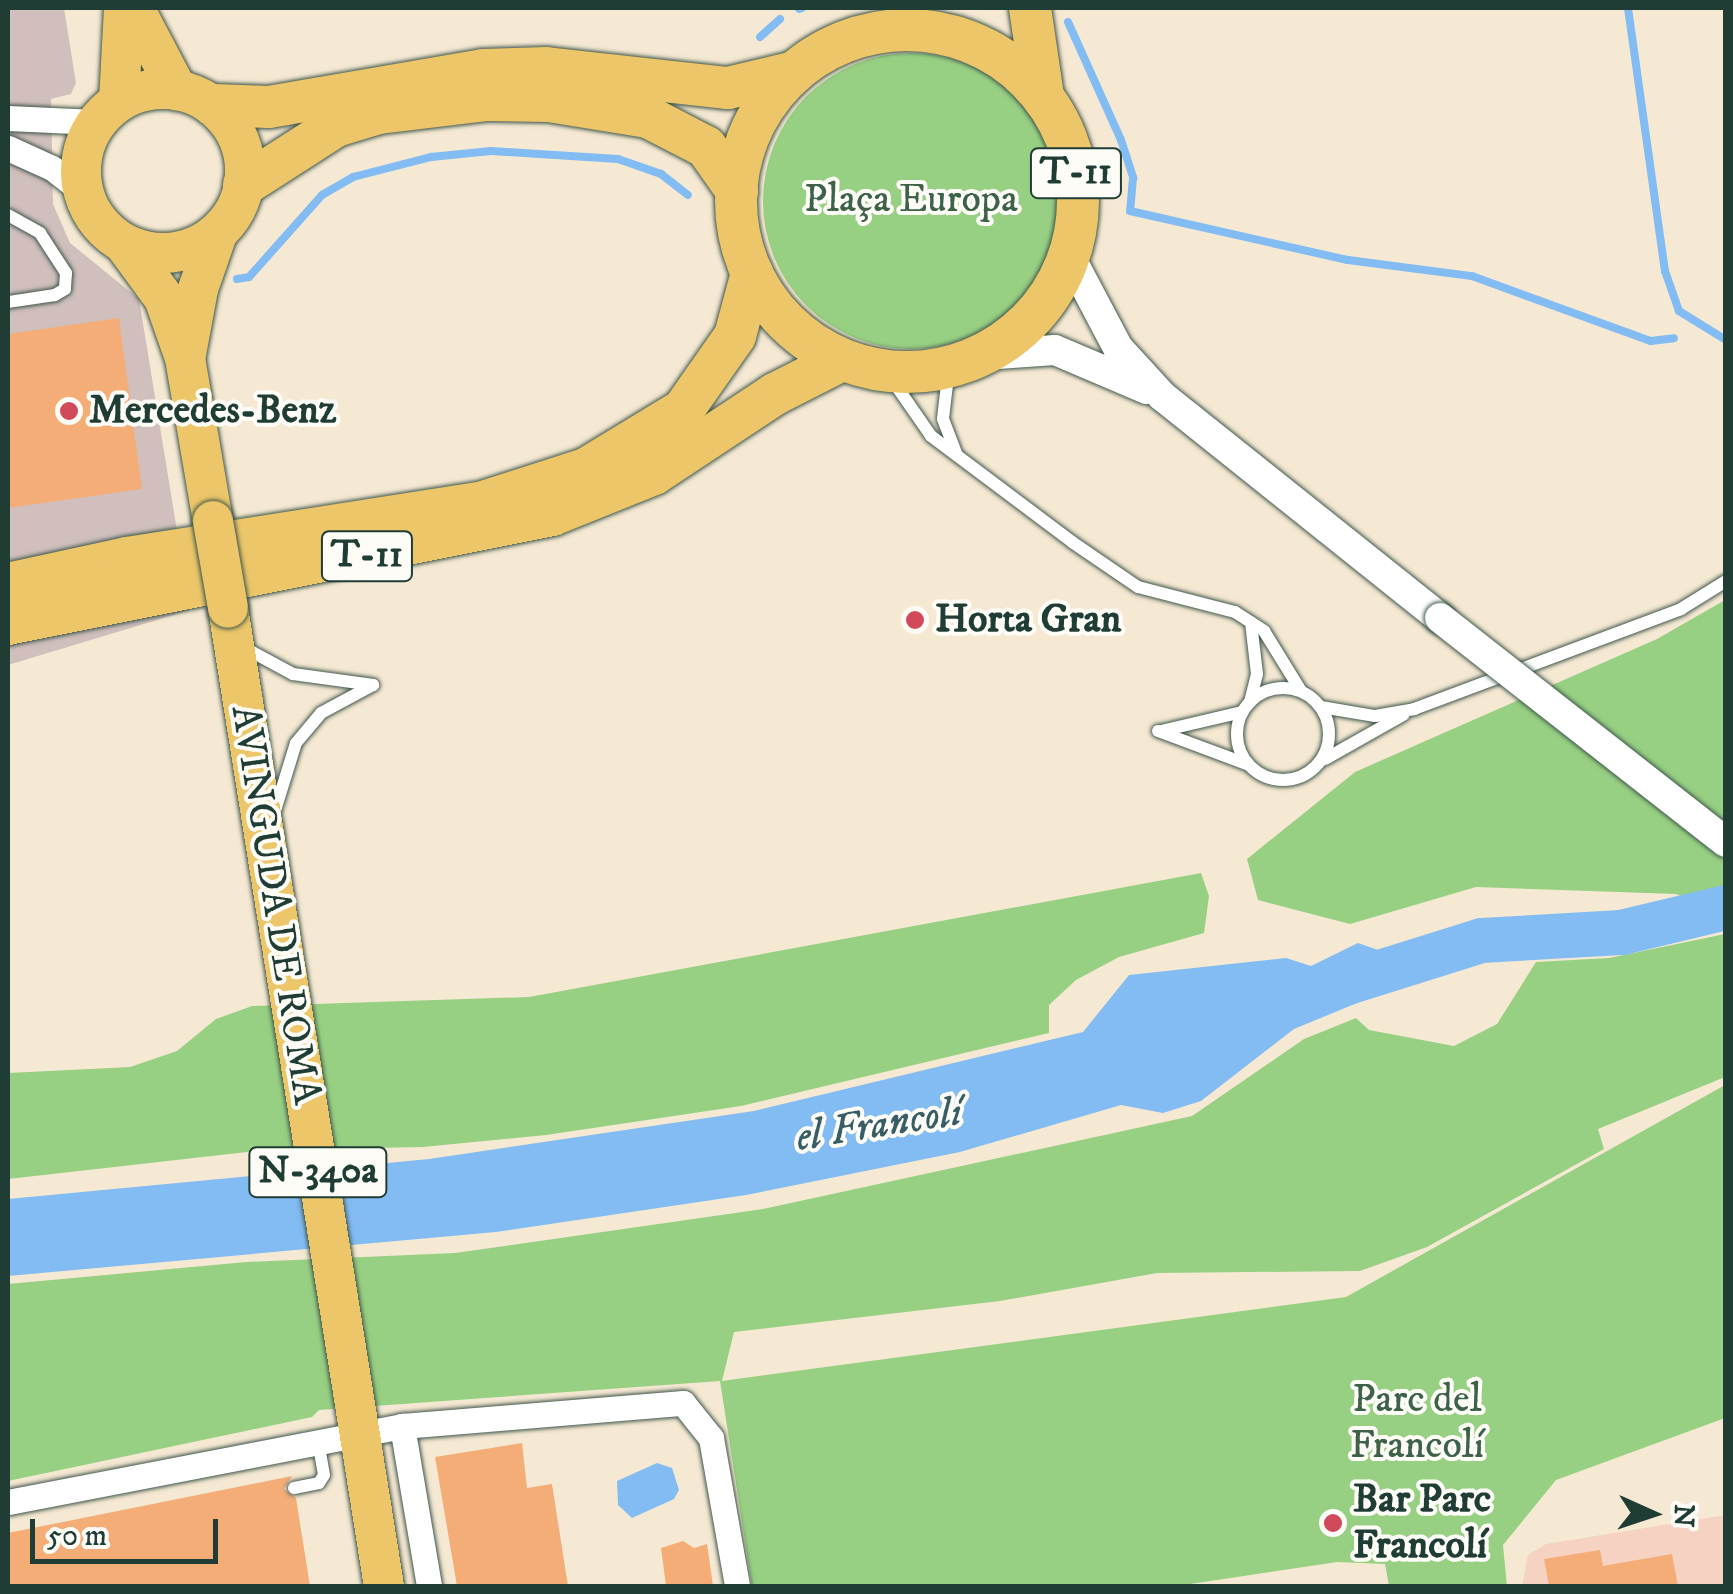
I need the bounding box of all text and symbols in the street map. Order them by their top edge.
road number: T-11 [1028,140,1124,206]
park label: Plaça Europa [804,176,1018,224]
place label: Mercedes-Benz [89,387,336,435]
marker: Mercedes-Benz [58,400,80,422]
road number: T-11 [320,523,414,589]
place label: Horta Gran [935,596,1121,644]
marker: Horta Gran [904,609,926,631]
street label: AVINGUDA DE ROMA [220,702,330,1108]
water label: el Francolí [793,1087,965,1163]
road number: N-340a [248,1139,388,1205]
park label: Parc del Francolí [1350,1376,1484,1470]
north arrow [1603,1464,1703,1564]
place label: Bar Parc Francolí [1353,1476,1491,1570]
scale bar [35,1499,222,1561]
text: N [1665,1503,1702,1528]
marker: Bar Parc Francolí [1322,1512,1344,1534]
text: 50 m [47,1518,107,1555]

